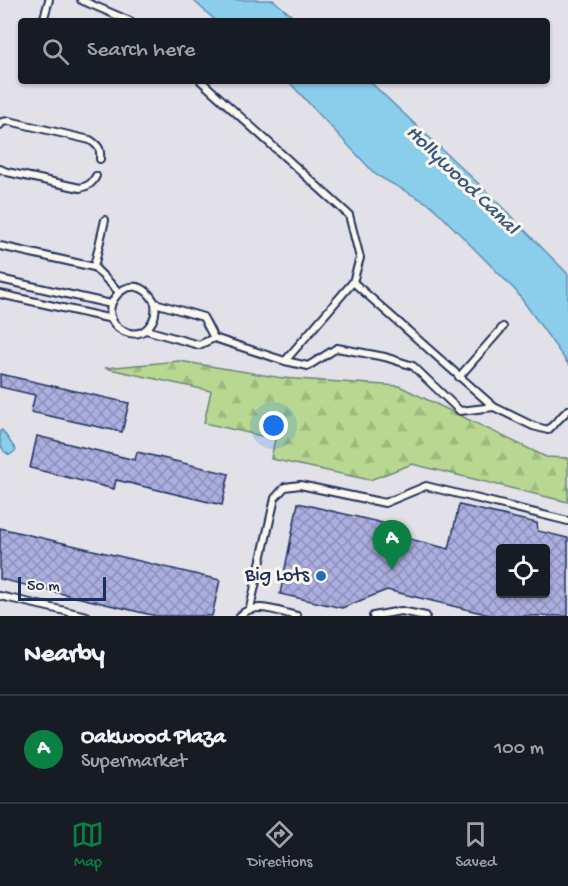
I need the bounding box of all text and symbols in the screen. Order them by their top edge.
search box [18,18,550,84]
icon: search [39,35,72,68]
text: Search here [87,38,195,64]
water label: Hollywood Canal [399,121,524,242]
your location [259,411,288,440]
pin: A [372,520,412,570]
map controls [496,544,550,598]
button: locate [496,544,550,598]
place label: Big Lots [244,565,310,588]
marker: Big Lots [314,569,328,583]
scale bar [18,574,106,602]
text: 50 m [27,578,60,597]
text: Nearby [24,640,105,671]
text: Oakwood Plaza [81,725,225,751]
text: A [38,738,49,761]
text: 100 m [494,738,544,761]
text: Supermarket [81,751,187,774]
tab: Map [71,818,104,873]
tab: Directions [247,818,313,873]
tab: Saved [455,818,496,873]

